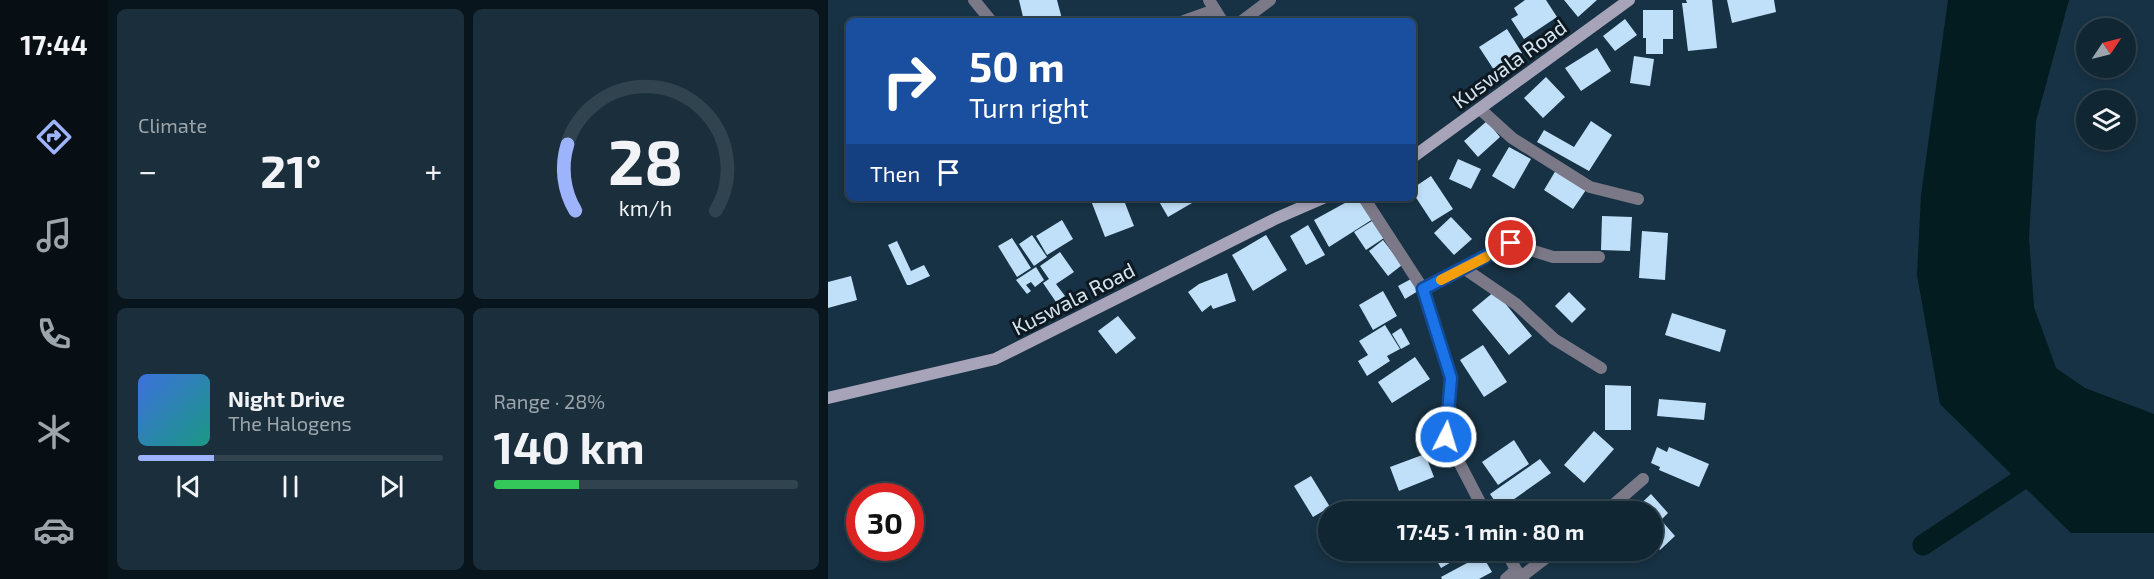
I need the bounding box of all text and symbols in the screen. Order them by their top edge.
street label: Kuswala Road [1447,13,1571,113]
north arrow [2076,18,2136,78]
map controls [2076,18,2136,150]
text: 17:44 [20,28,88,60]
text: 50 m [969,40,1065,90]
icon: right [870,42,948,120]
button: layers [2076,90,2136,150]
text: Turn right [969,91,1089,123]
text: Climate [138,113,207,137]
icon: directions [33,116,75,158]
text: 28 [608,123,683,198]
text: 21° [260,143,321,197]
text: − [138,150,157,190]
text: + [424,150,442,190]
icon: arrive [932,156,965,189]
text: Then [870,160,920,186]
text: km/h [619,195,672,220]
icon: music [33,214,75,256]
pin [1485,217,1536,268]
icon: arrive [1494,226,1527,259]
street label: Kuswala Road [1007,256,1139,340]
icon: phone [33,313,75,355]
text: Night Drive [228,385,345,411]
text: Range · 28% [494,389,605,413]
position arrow [1414,405,1478,469]
icon: climate [33,411,75,453]
text: The Halogens [228,411,352,435]
text: 140 km [494,419,645,473]
icon: previous [172,470,205,503]
icon: pause [274,470,307,503]
icon: next [375,470,408,503]
speed limit sign: 30 [846,483,924,561]
icon: car [33,509,75,551]
text: 17:45 · 1 min · 80 m [1397,518,1584,544]

